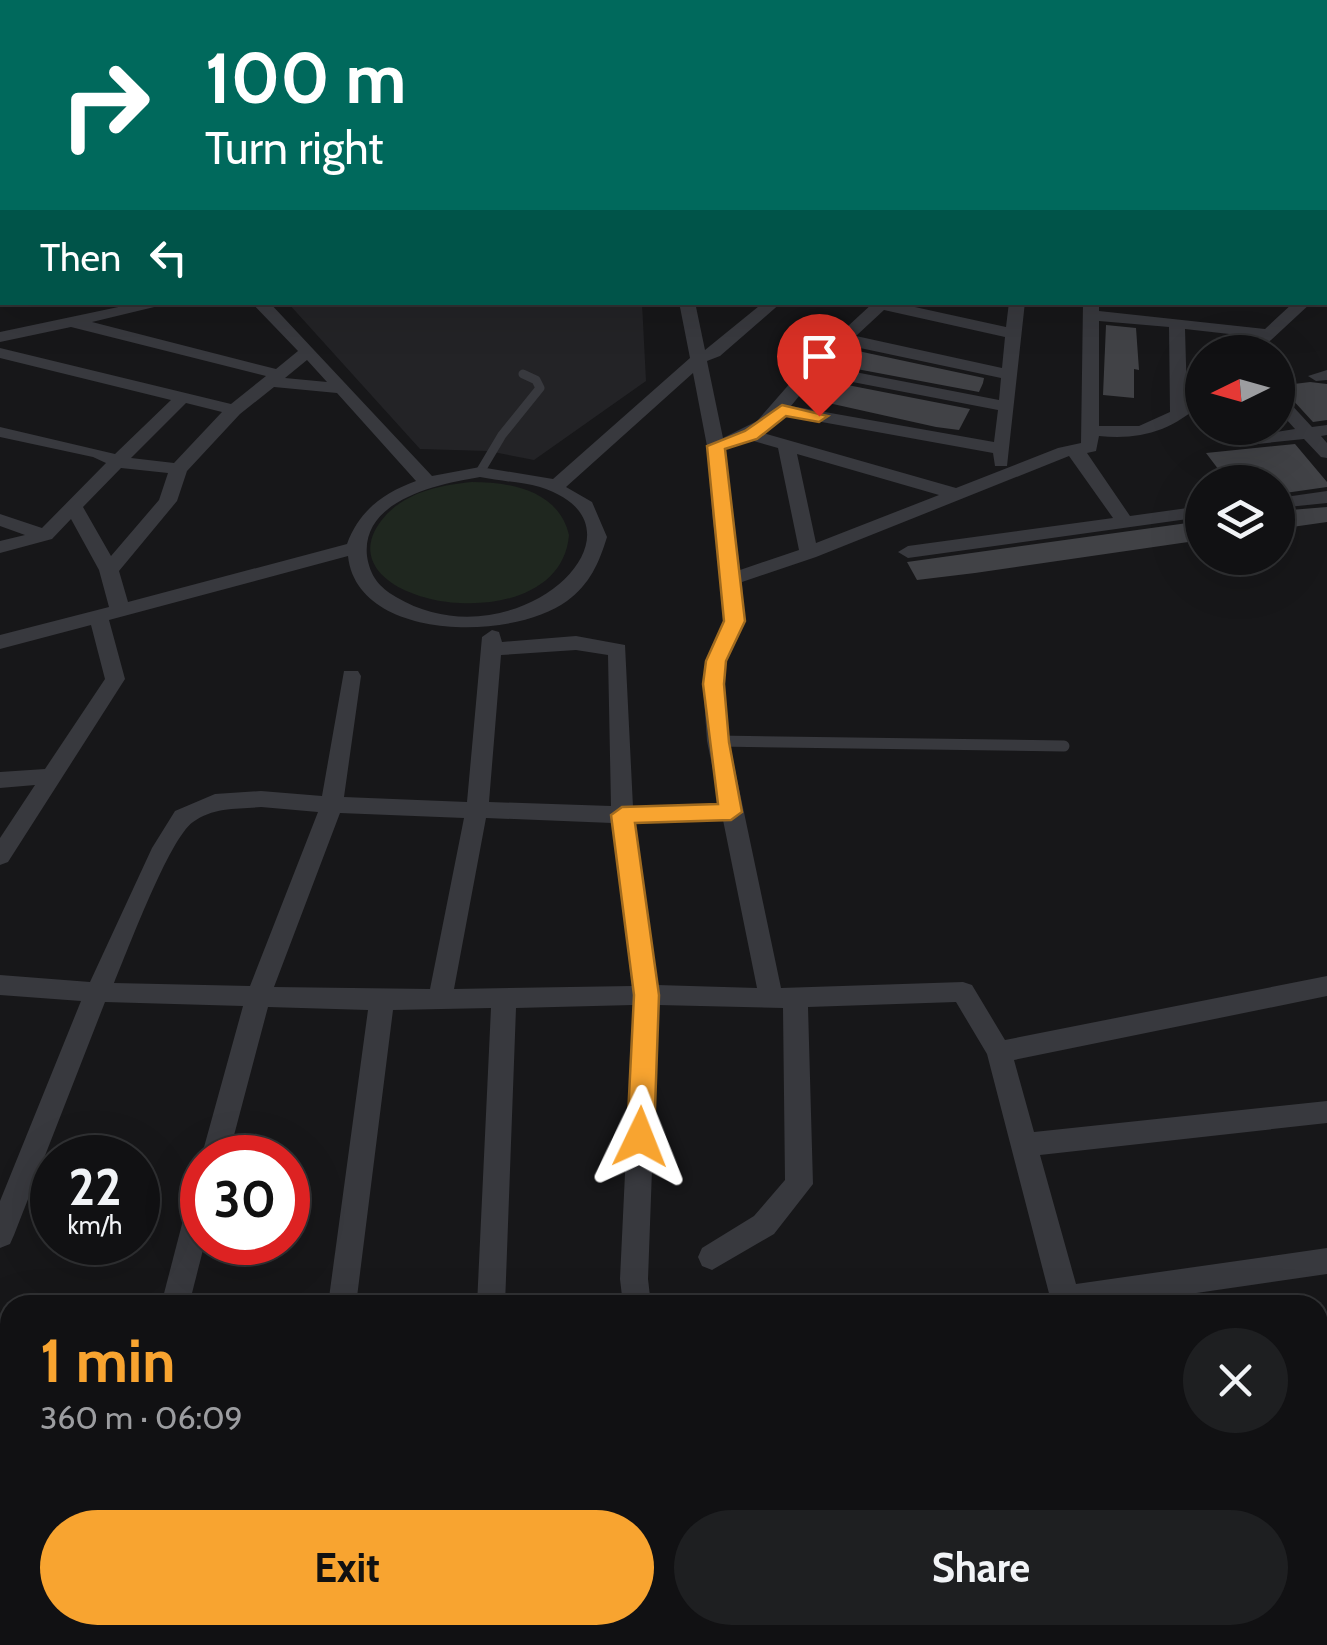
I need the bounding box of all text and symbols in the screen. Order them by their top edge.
text: 100 m [205,35,406,121]
icon: right [40,40,170,170]
text: Turn right [205,121,384,175]
icon: left [141,230,196,285]
text: Then [40,234,121,281]
pin [777,314,862,417]
icon: arrive [792,329,847,384]
north arrow [1185,335,1295,445]
map controls [1185,335,1295,575]
button: layers [1185,465,1295,575]
position arrow [588,1085,692,1189]
speed limit sign: 30 [180,1135,310,1265]
text: 22 [69,1157,121,1218]
text: km/h [68,1210,122,1240]
text: 1 min [40,1324,175,1397]
button: close [1183,1328,1288,1433]
text: 360 m · 06:09 [40,1398,243,1437]
button: Exit [40,1510,654,1625]
button: Share [674,1510,1288,1625]

